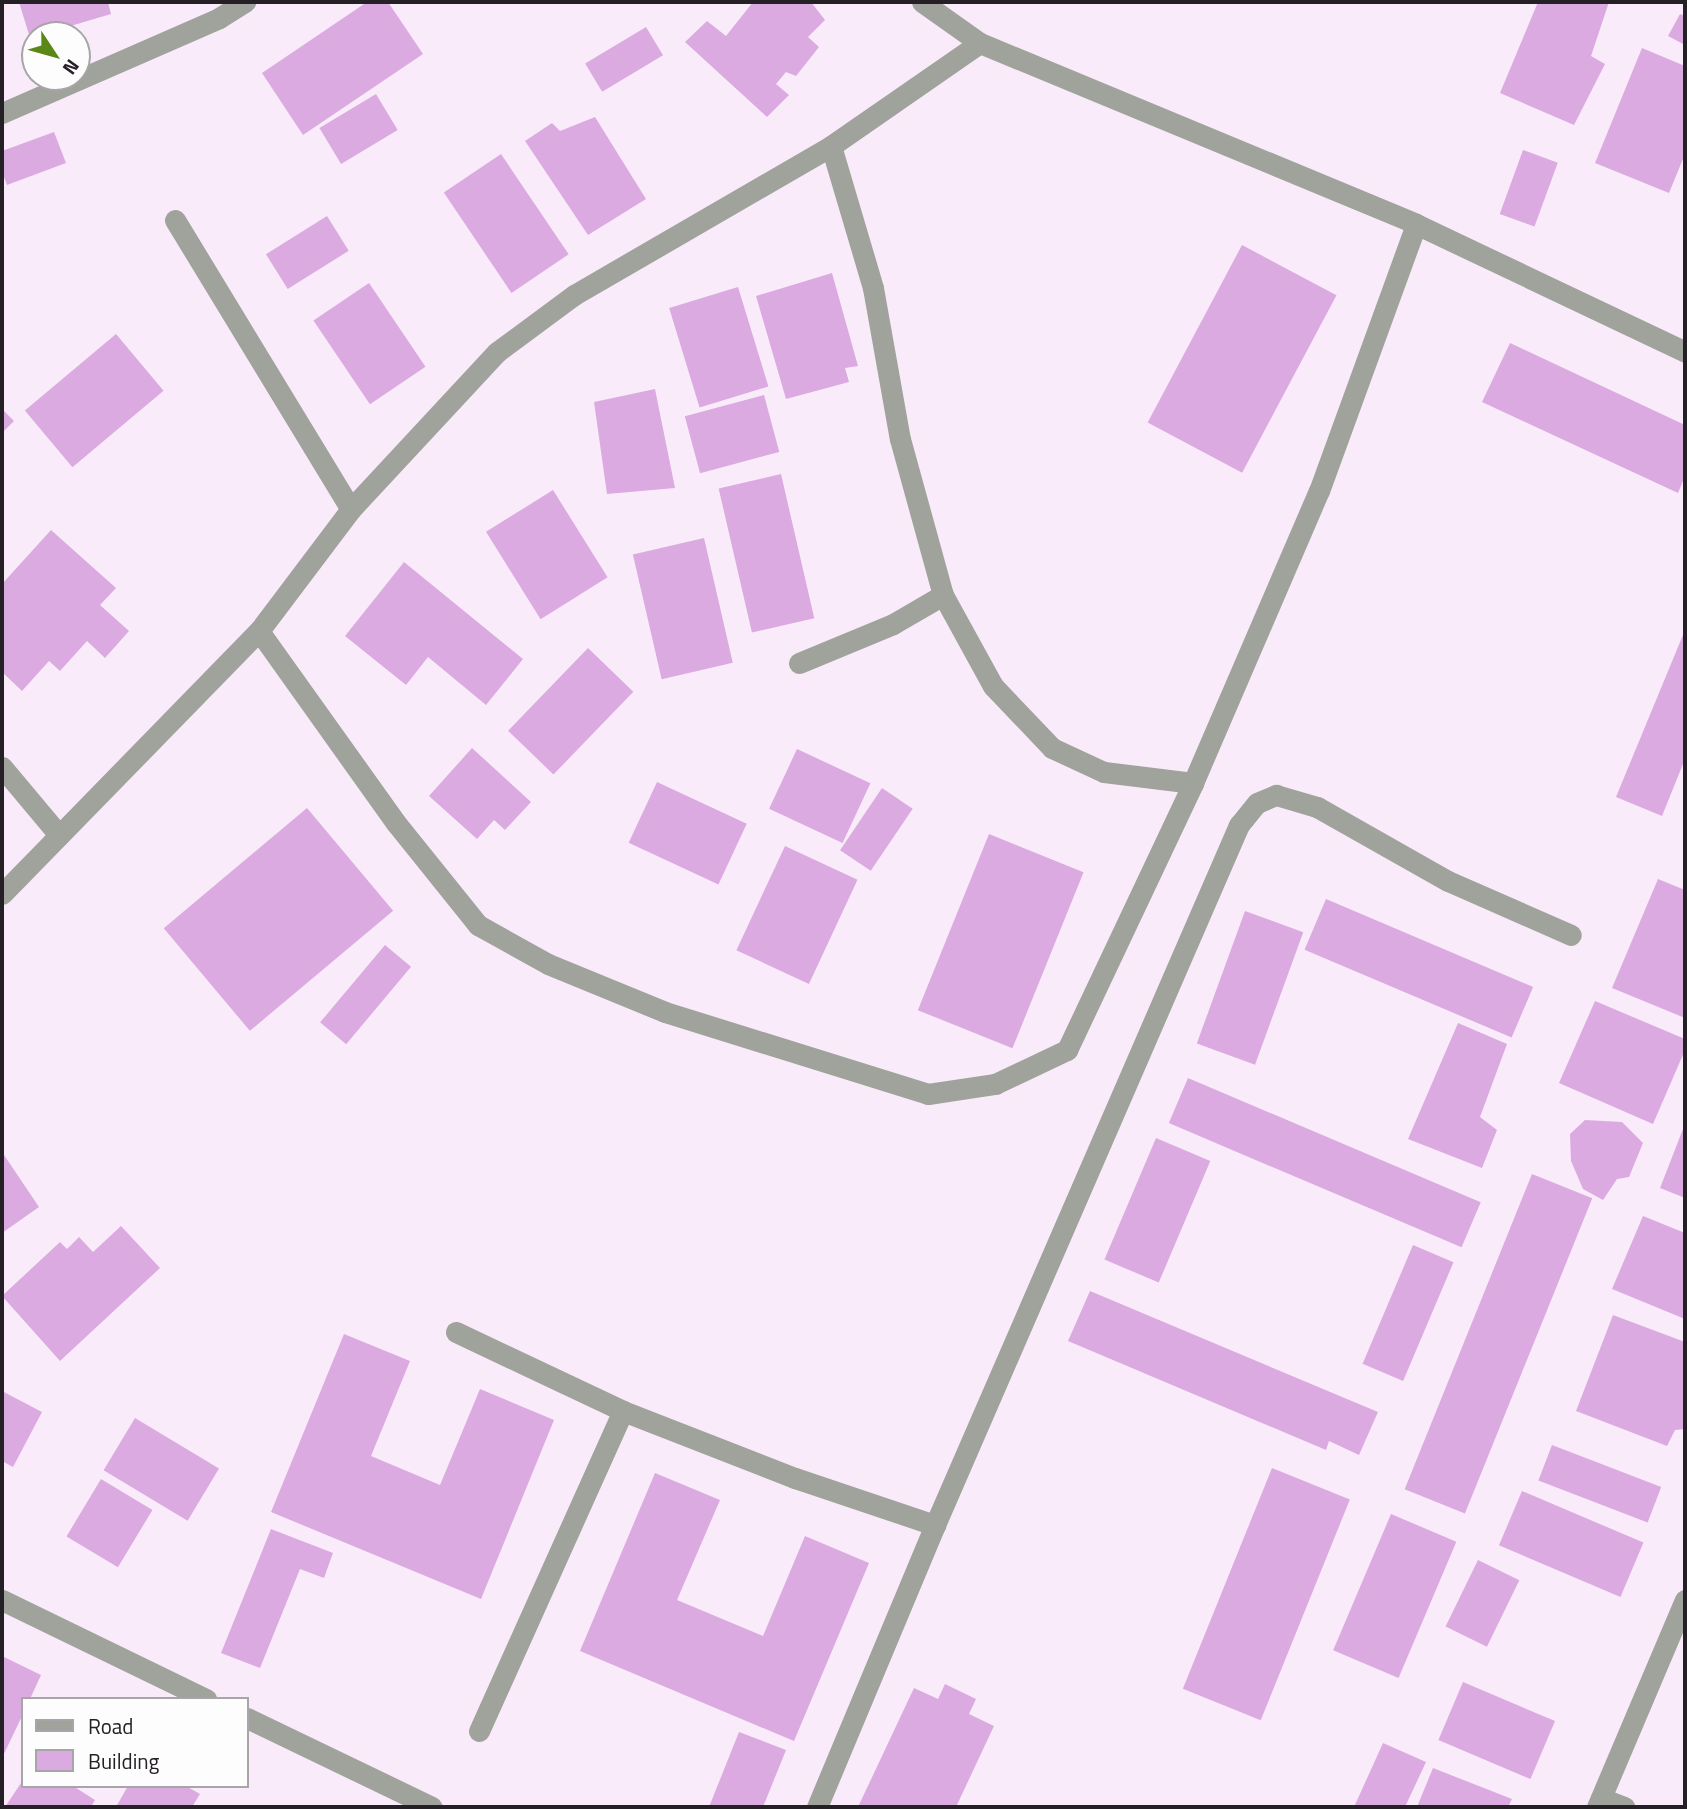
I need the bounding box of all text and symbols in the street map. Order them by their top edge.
north arrow [21,21,91,91]
text: N [56,54,87,81]
legend [21,1697,248,1788]
text: Road [88,1710,133,1742]
text: Building [88,1745,159,1777]

